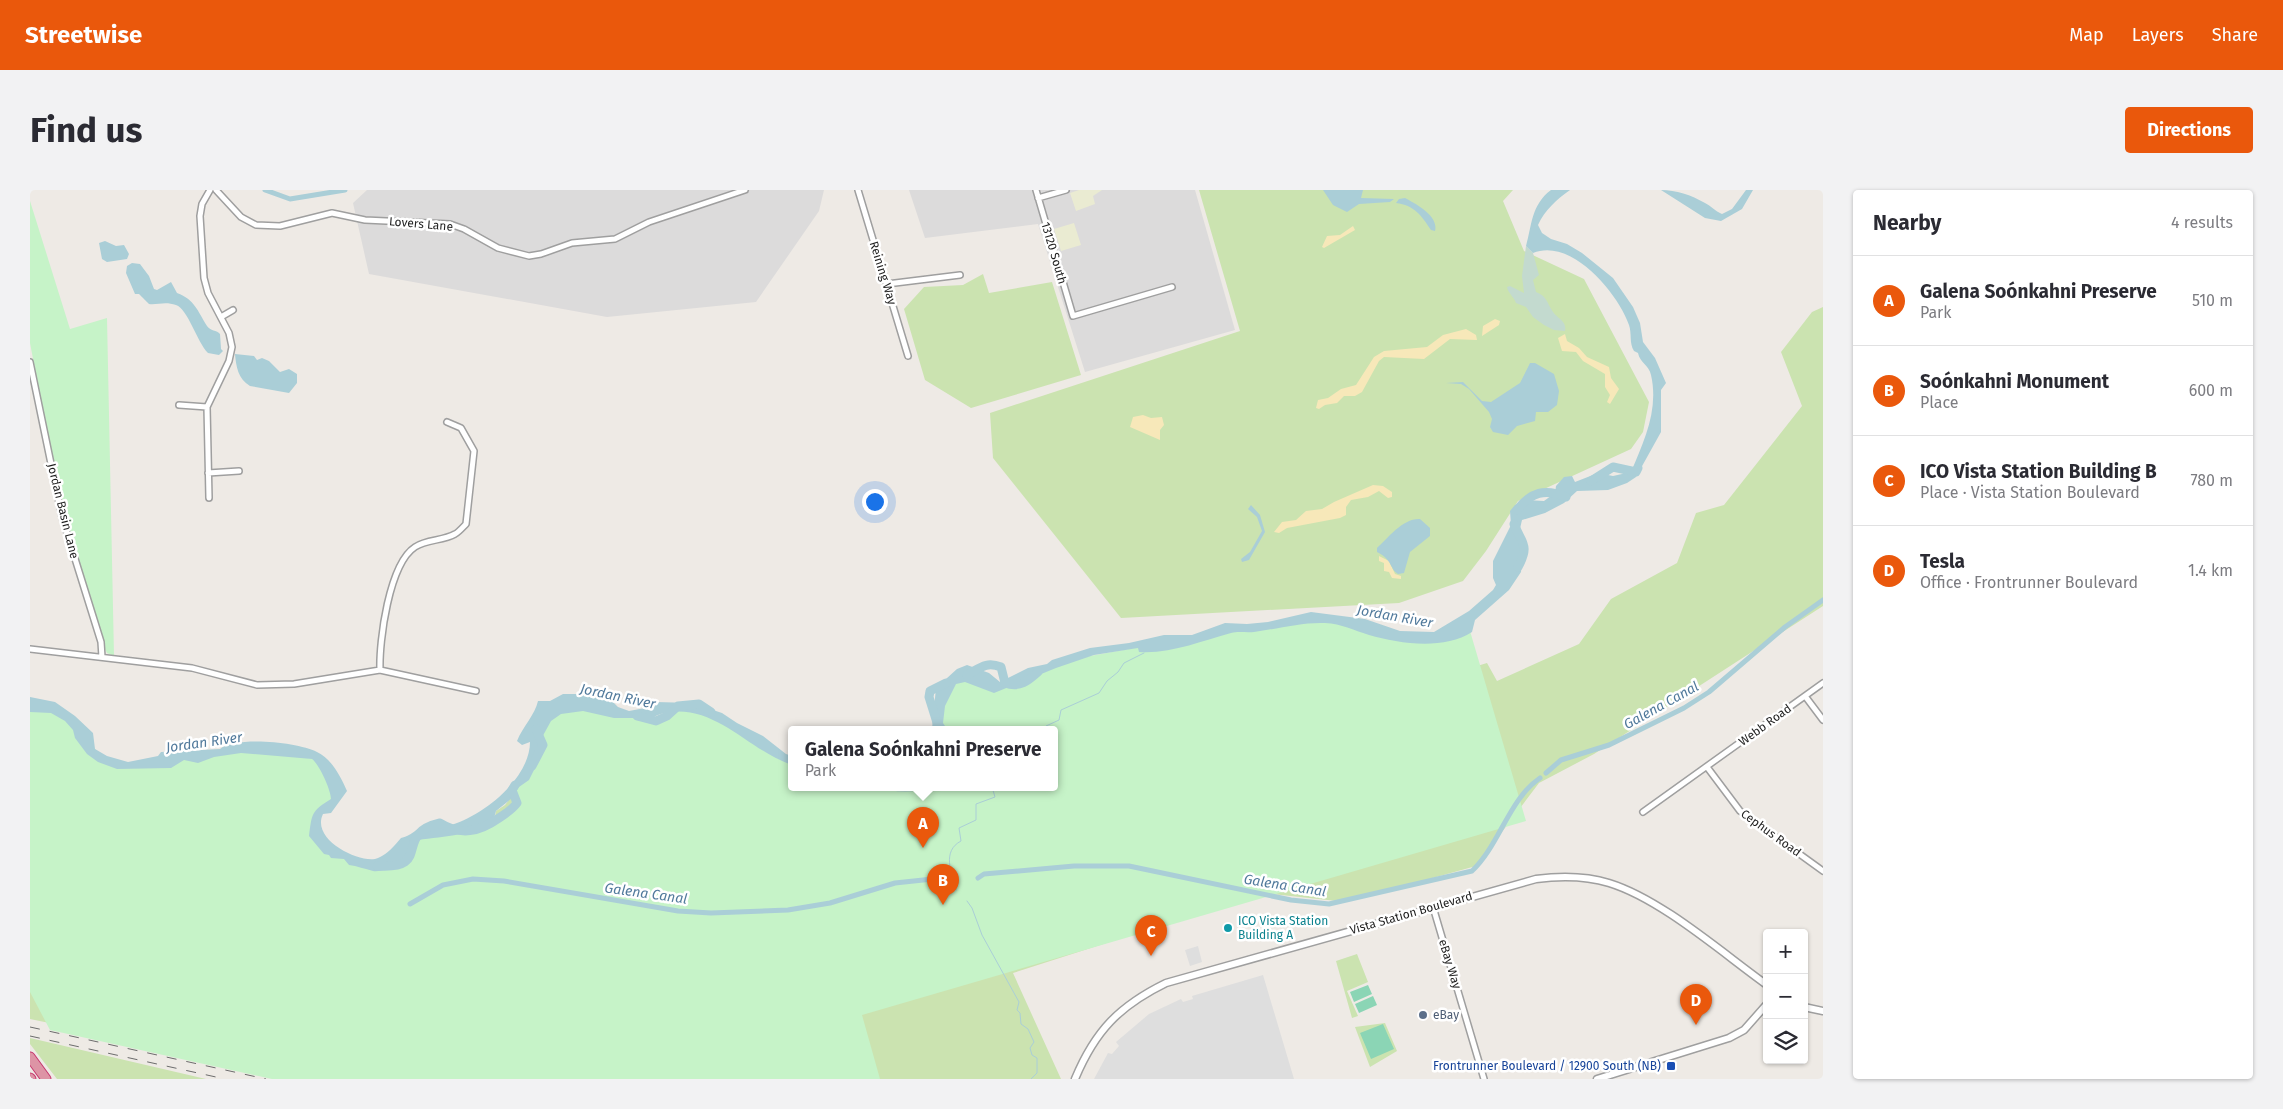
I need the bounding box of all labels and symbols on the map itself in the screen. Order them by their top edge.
street label: Lovers Lane [388,214,454,234]
street label: 13120 South [1038,220,1070,286]
street label: Reining Way [867,240,899,307]
street label: Jordan Basin Lane [44,462,82,560]
your location [862,489,888,515]
water label: Jordan River [1355,601,1435,632]
water label: Galena Canal [1621,678,1702,733]
water label: Jordan River [578,680,658,713]
street label: Webb Road [1736,701,1794,749]
water label: Jordan River [164,729,244,756]
pin: A [907,807,939,848]
street label: Cephus Road [1738,807,1804,859]
pin: B [927,864,959,905]
water label: Galena Canal [1243,871,1327,900]
water label: Galena Canal [604,879,688,908]
street label: Vista Station Boulevard [1348,889,1474,937]
place label: ICO Vista Station Building A [1238,914,1328,942]
pin: C [1135,915,1167,956]
marker: ICO Vista Station Building A [1222,922,1234,934]
street label: eBay Way [1436,938,1464,991]
pin: D [1680,984,1712,1025]
place label: eBay [1433,1008,1459,1022]
marker: eBay [1417,1009,1429,1021]
place label: Frontrunner Boulevard / 12900 South (NB) [1433,1059,1661,1073]
marker: Frontrunner Boulevard / 12900 South (NB) [1665,1060,1677,1072]

